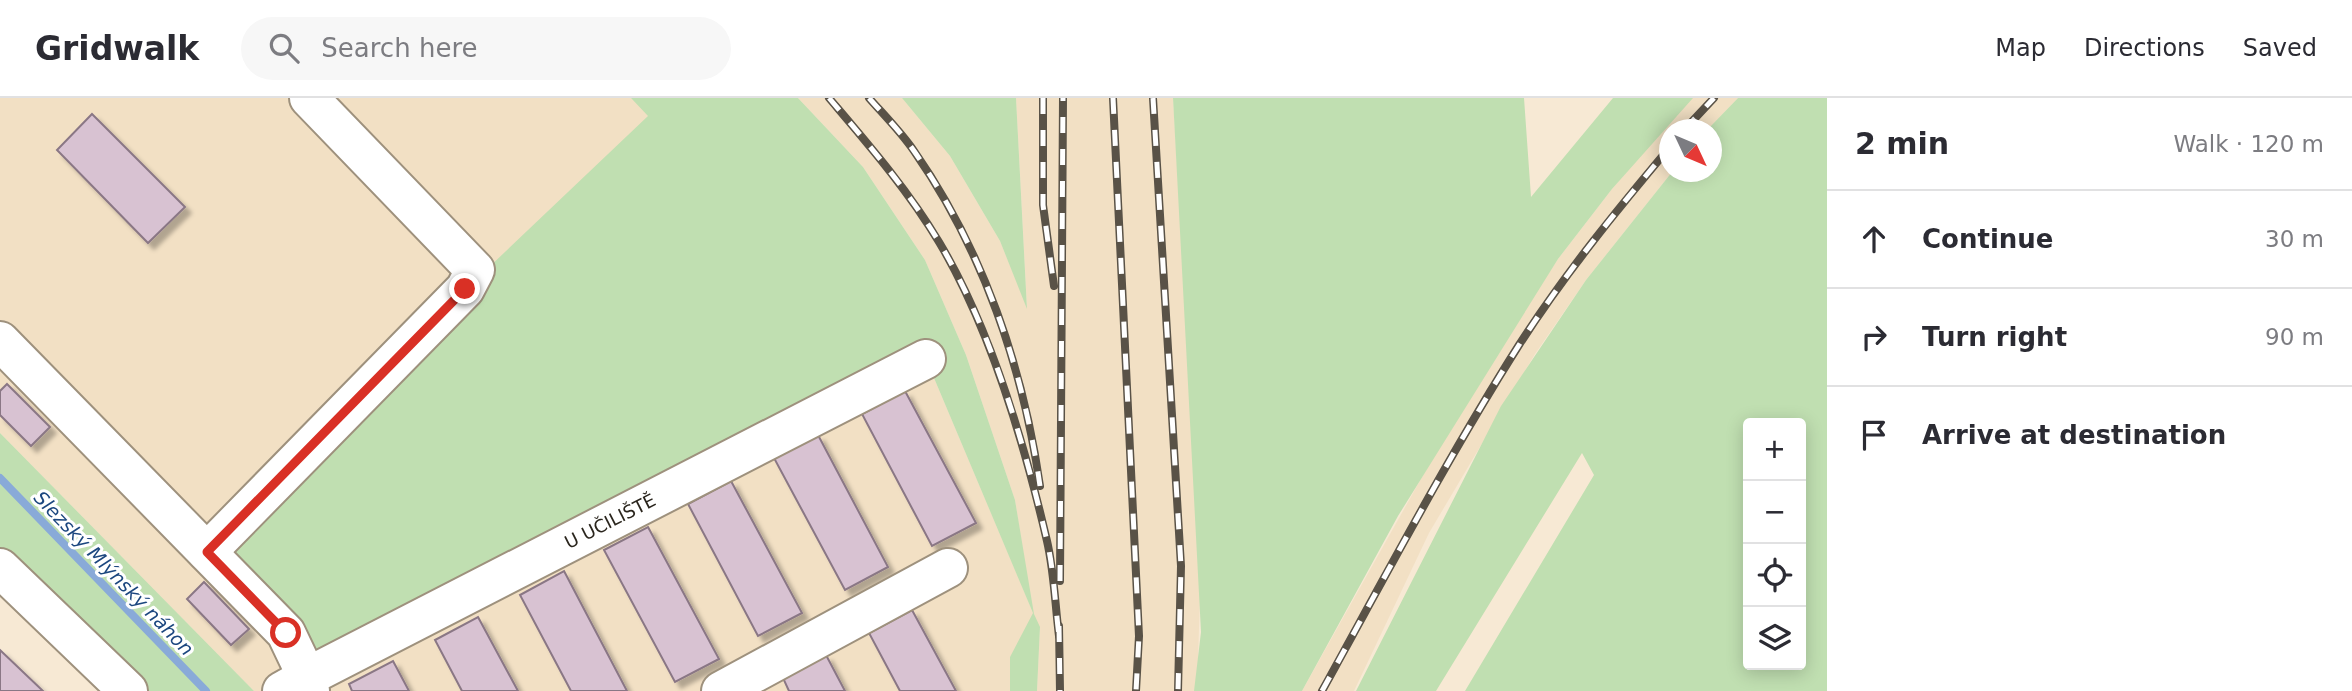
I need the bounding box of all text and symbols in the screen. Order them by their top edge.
search box [241,17,731,80]
text: Gridwalk [35,29,199,68]
icon: search [265,29,303,67]
text: Search here [321,33,478,63]
text: Map [1995,34,2046,62]
text: Directions [2084,34,2205,62]
text: Saved [2243,34,2317,62]
north arrow [1659,119,1722,182]
text: 2 min [1855,126,1949,161]
text: Walk · 120 m [2173,131,2324,157]
icon: ahead [1855,220,1893,258]
text: Continue [1922,224,2053,254]
text: 30 m [2265,226,2324,252]
route end [449,273,480,304]
icon: right [1855,318,1893,356]
text: Turn right [1922,322,2067,352]
text: 90 m [2265,324,2324,350]
icon: arrive [1855,416,1893,454]
map controls [1743,418,1806,670]
button: + [1743,418,1806,481]
text: Arrive at destination [1922,420,2226,450]
button: − [1743,481,1806,544]
water label: Slezský Mlýnský náhon [30,486,198,660]
street label: U UČILIŠTĚ [561,489,659,553]
button: locate [1743,544,1806,607]
button: layers [1743,607,1806,670]
route start [270,617,301,648]

